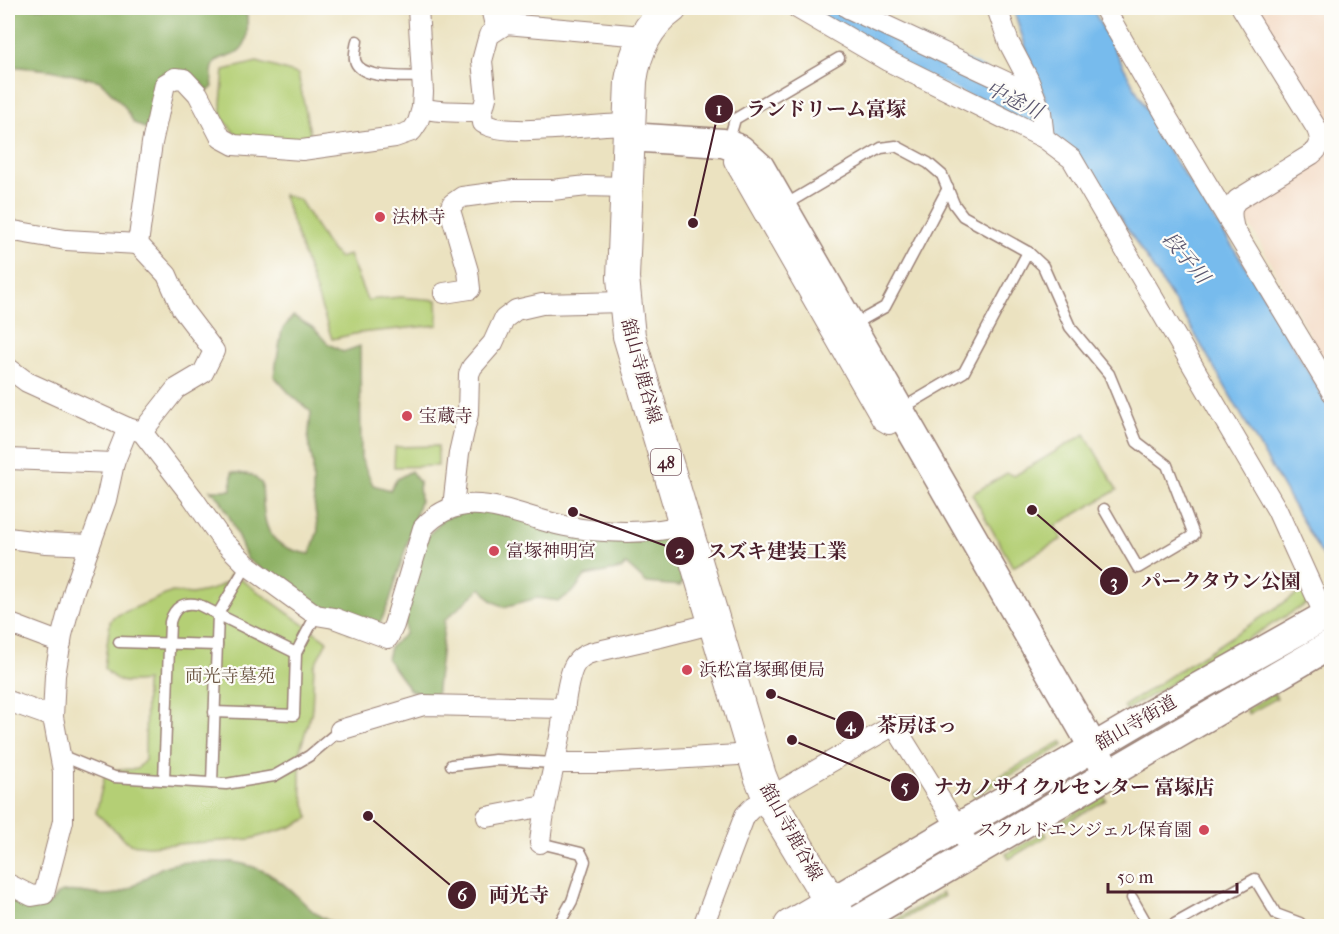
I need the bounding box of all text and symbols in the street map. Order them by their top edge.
water label: 中途川 [982,77,1048,124]
callout: ランドリーム富塚 [704,90,918,128]
text: ランドリーム富塚 [746,98,906,121]
text: 1 [716,99,722,120]
place label: 法林寺 [392,207,446,228]
marker: 法林寺 [373,210,387,224]
water label: 段子川 [1158,228,1215,290]
street label: 舘山寺鹿谷線 [617,316,665,426]
place label: 宝蔵寺 [419,406,473,427]
marker: 宝蔵寺 [400,409,414,423]
road number: 48 [651,449,681,475]
callout: スズキ建装工業 [665,532,859,570]
text: スズキ建装工業 [707,540,847,563]
place label: 富塚神明宮 [506,541,596,562]
text: 2 [675,542,685,563]
marker: 富塚神明宮 [487,544,501,558]
callout: パークタウン公園 [1099,562,1313,600]
text: パークタウン公園 [1141,570,1301,593]
text: 3 [1110,572,1118,593]
place label: 浜松富塚郵便局 [699,660,825,681]
marker: 浜松富塚郵便局 [680,663,694,677]
park label: 両光寺墓苑 [185,666,275,687]
street label: 舘山寺街道 [1092,691,1180,755]
callout: 茶房ほっ [835,706,969,744]
text: 茶房ほっ [877,714,957,737]
text: 4 [844,715,857,736]
callout: ナカノサイクルセンター 富塚店 [890,768,1228,806]
text: ナカノサイクルセンター 富塚店 [934,776,1214,799]
text: 5 [901,777,909,798]
street label: 舘山寺鹿谷線 [756,780,826,884]
place label: スクルドエンジェル保育園 [978,820,1192,841]
marker: スクルドエンジェル保育園 [1197,823,1211,837]
scale bar [1108,856,1237,894]
text: 50 m [1117,867,1154,888]
callout: 両光寺 [447,876,561,914]
text: 両光寺 [489,884,549,907]
text: 6 [457,885,468,906]

